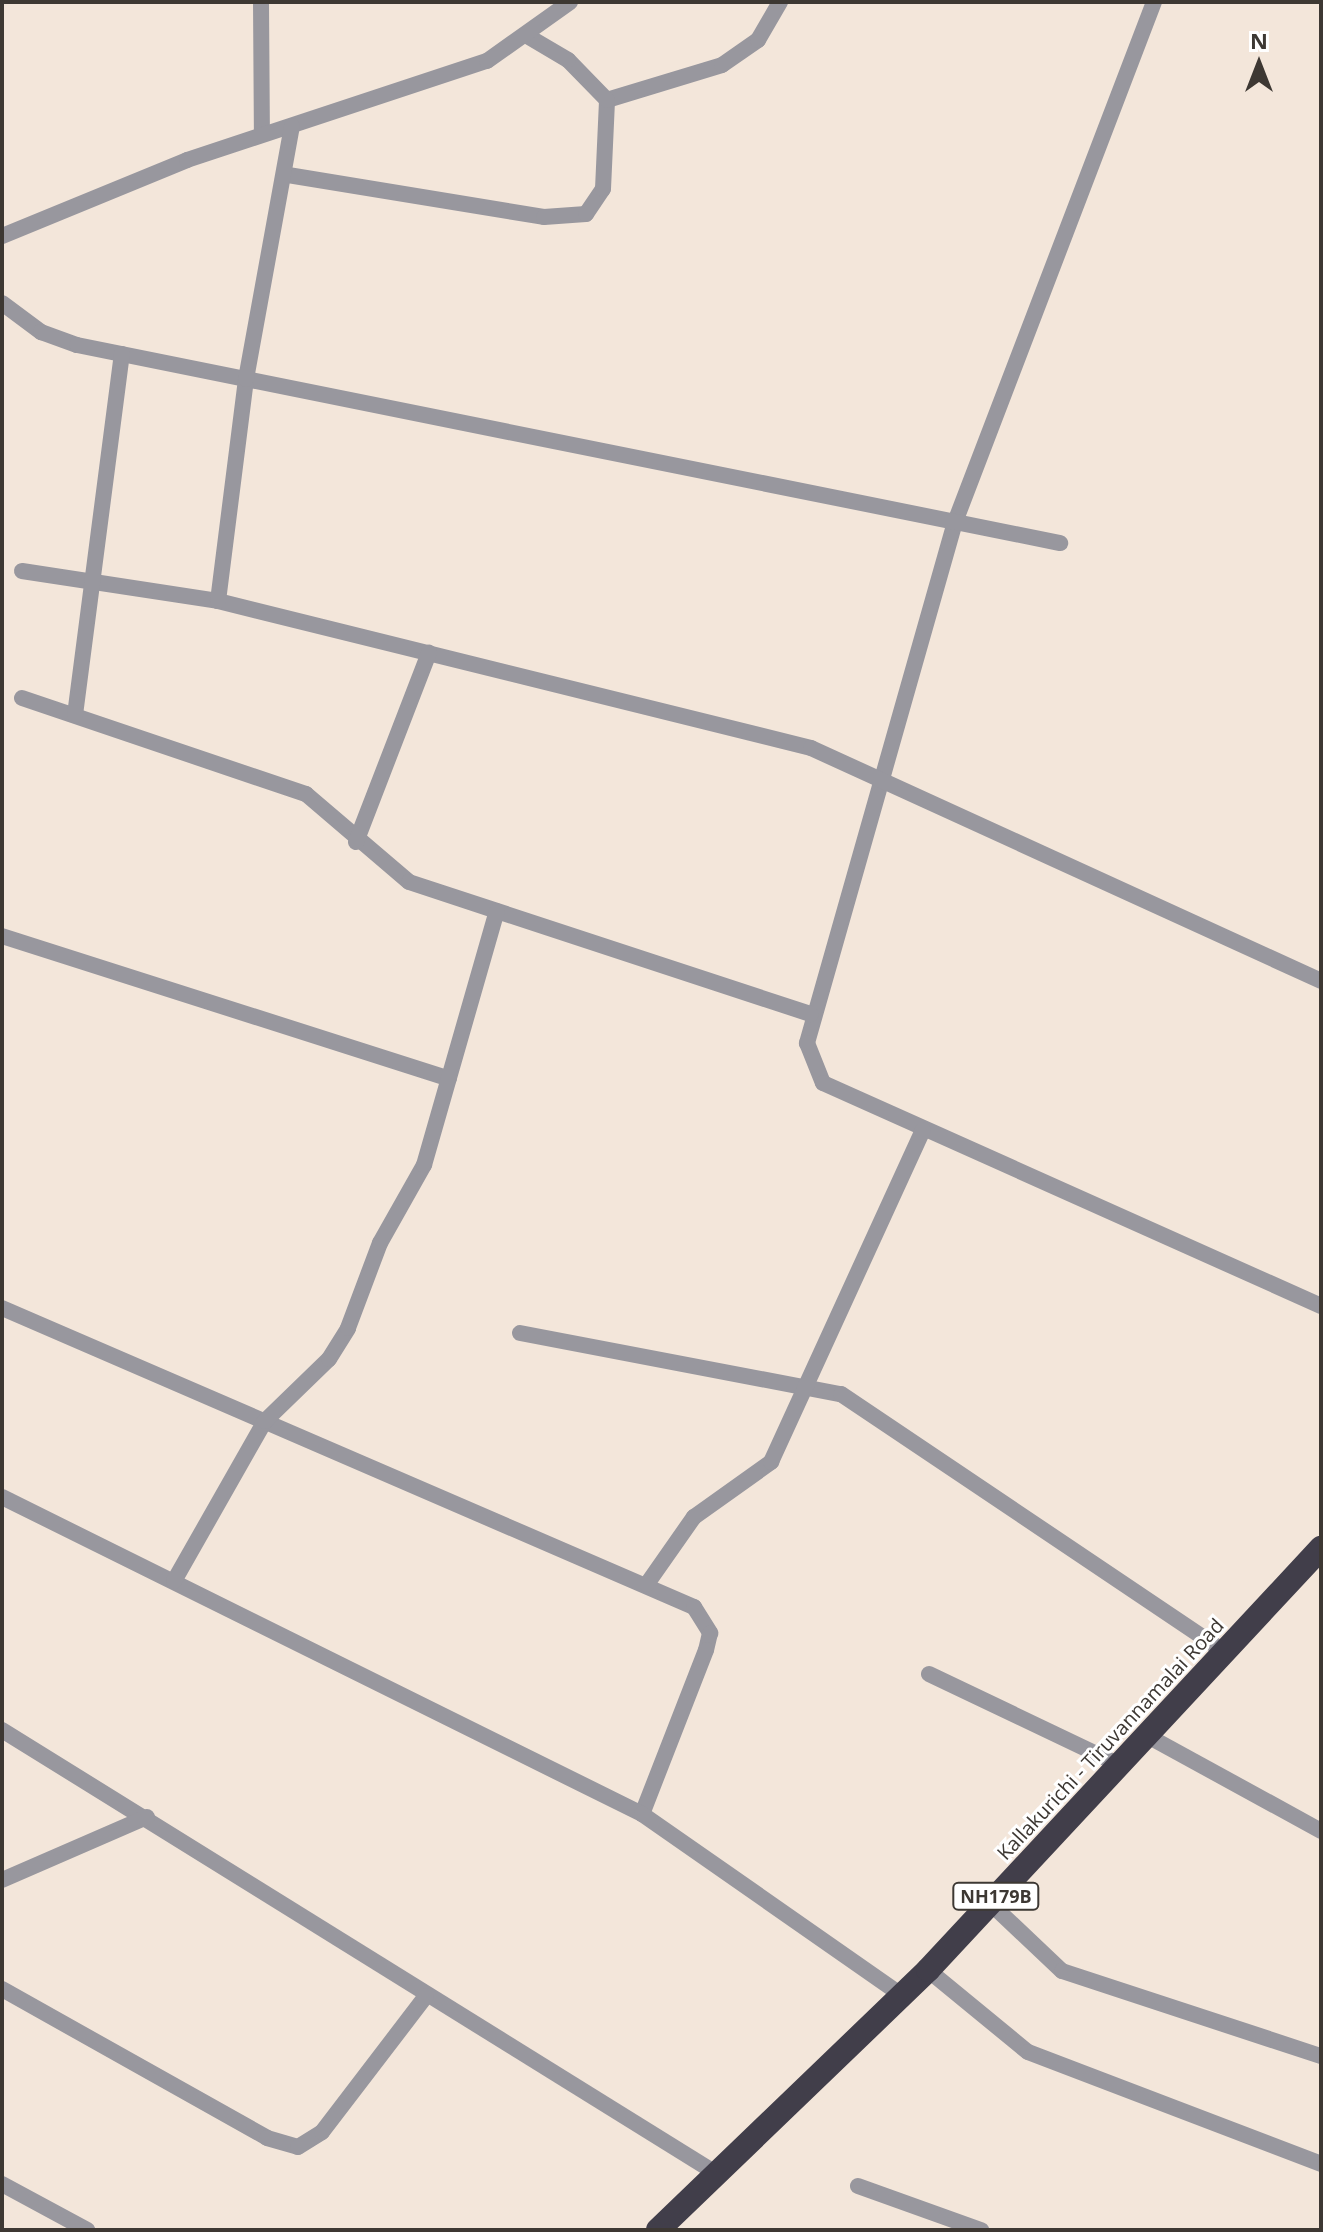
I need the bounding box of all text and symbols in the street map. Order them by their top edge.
north arrow [1219,24,1299,104]
text: N [1250,25,1268,55]
street label: Kallakurichi - Tiruvannamalai Road [992,1613,1228,1865]
road number: NH179B [952,1882,1040,1910]

